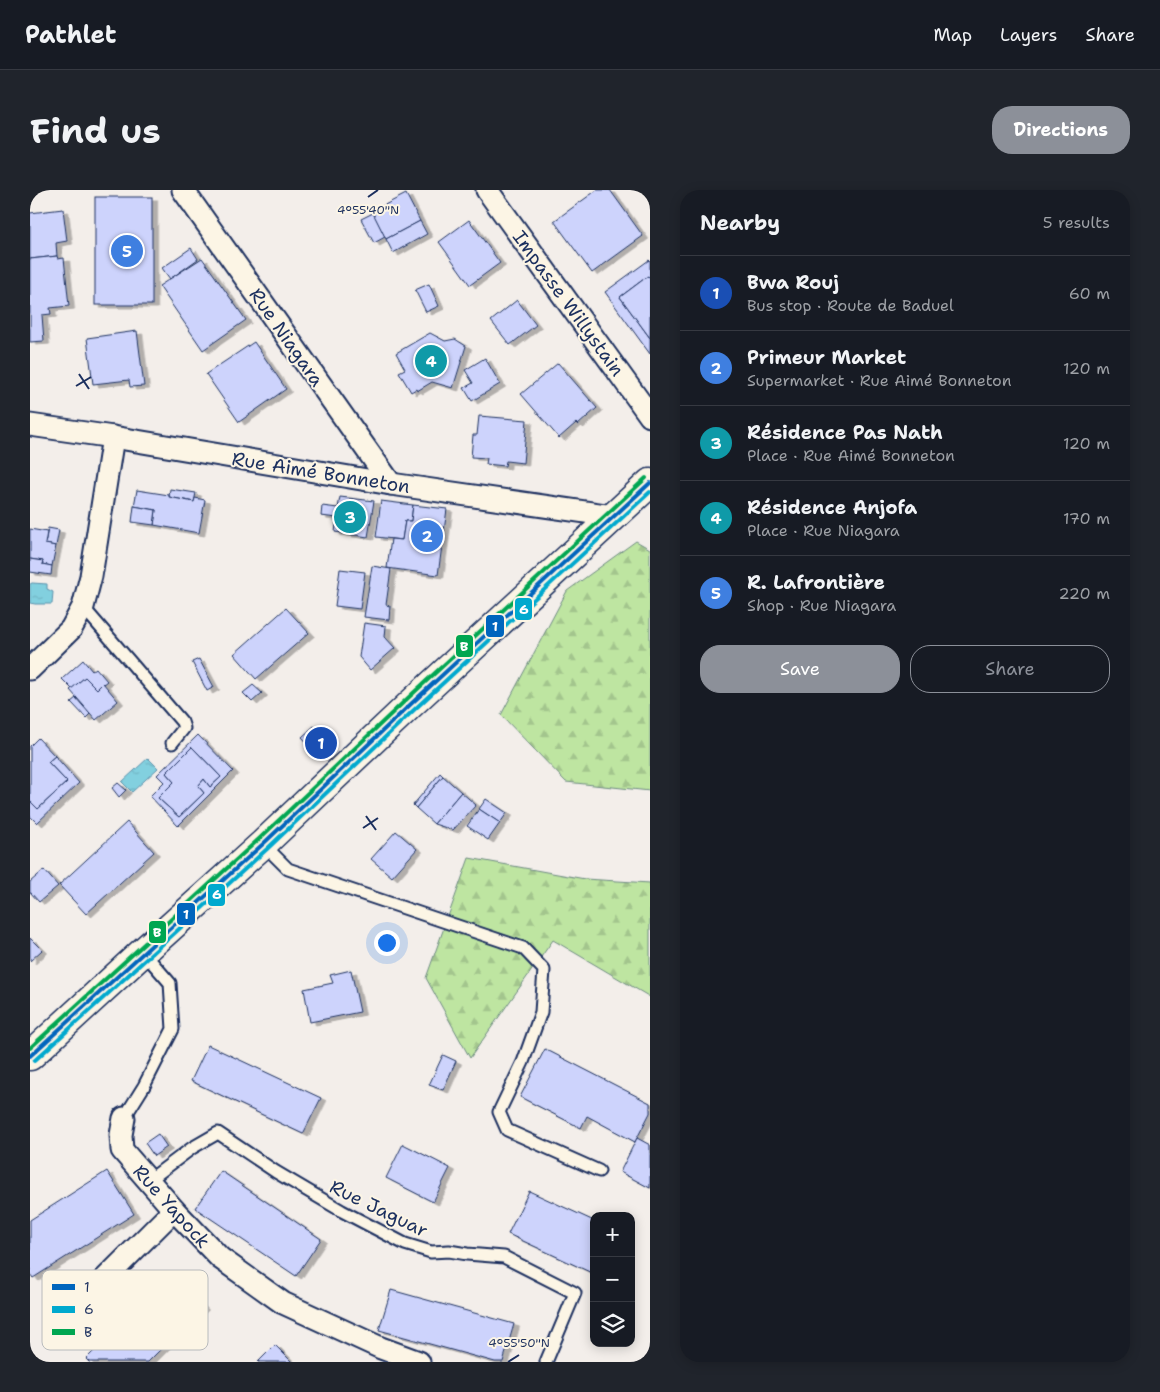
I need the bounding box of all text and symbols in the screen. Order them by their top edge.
text: Pathlet [25,19,116,51]
text: Map [934,23,972,47]
text: Layers [1000,23,1057,47]
text: Share [1085,23,1135,47]
button: Directions [992,106,1130,154]
text: Find us [30,107,161,154]
text: 4°55'40"N [337,202,399,218]
text: Nearby [700,209,780,237]
text: 5 results [1043,212,1110,233]
street label: Impasse Willystain [507,225,630,381]
pin: 5 [111,232,143,270]
text: Bwa Rouj [747,270,839,295]
street label: Rue Niagara [244,283,330,392]
text: 1 [712,283,720,304]
text: 60 m [1069,283,1110,304]
text: Bus stop · Route de Baduel [747,295,954,316]
pin: 4 [415,342,447,380]
text: Primeur Market [747,345,906,370]
text: 2 [710,358,722,379]
text: 120 m [1063,358,1110,379]
text: Supermarket · Rue Aimé Bonneton [747,370,1012,391]
text: Résidence Pas Nath [747,420,943,445]
text: 3 [710,433,722,454]
text: 120 m [1063,433,1110,454]
text: Place · Rue Aimé Bonneton [747,445,955,466]
street label: Rue Aimé Bonneton [230,446,412,499]
text: Résidence Anjofa [747,495,917,520]
pin: 3 [334,498,366,536]
text: 4 [710,508,722,529]
text: 170 m [1063,508,1110,529]
pin: 2 [411,517,443,555]
text: Place · Rue Niagara [747,520,900,541]
text: R. Lafrontière [747,570,885,595]
text: 5 [711,583,721,604]
text: 220 m [1058,583,1110,604]
text: Shop · Rue Niagara [747,595,896,616]
line badge: 6 [514,597,533,621]
text: 6 [519,600,529,618]
line badge: 1 [485,614,505,638]
text: 1 [492,617,498,635]
line badge: B [455,634,474,658]
text: B [460,637,469,655]
button: Save [700,645,900,693]
button: Share [910,645,1110,693]
pin: 1 [305,724,337,762]
line badge: 6 [207,883,226,907]
text: 6 [212,885,222,903]
line badge: 1 [176,902,196,926]
text: 1 [183,905,189,923]
line badge: B [148,920,167,944]
text: B [153,923,162,941]
your location [374,930,400,956]
street label: Rue Yapock [127,1159,216,1253]
street label: Rue Jaguar [325,1174,432,1243]
map controls [590,1212,635,1347]
button: + [590,1212,635,1257]
button: − [590,1257,635,1302]
legend [42,1270,208,1350]
text: 1 [84,1278,90,1296]
text: 6 [84,1300,94,1318]
button: layers [590,1302,635,1347]
text: B [84,1323,92,1341]
text: 4°55'50"N [488,1335,550,1351]

